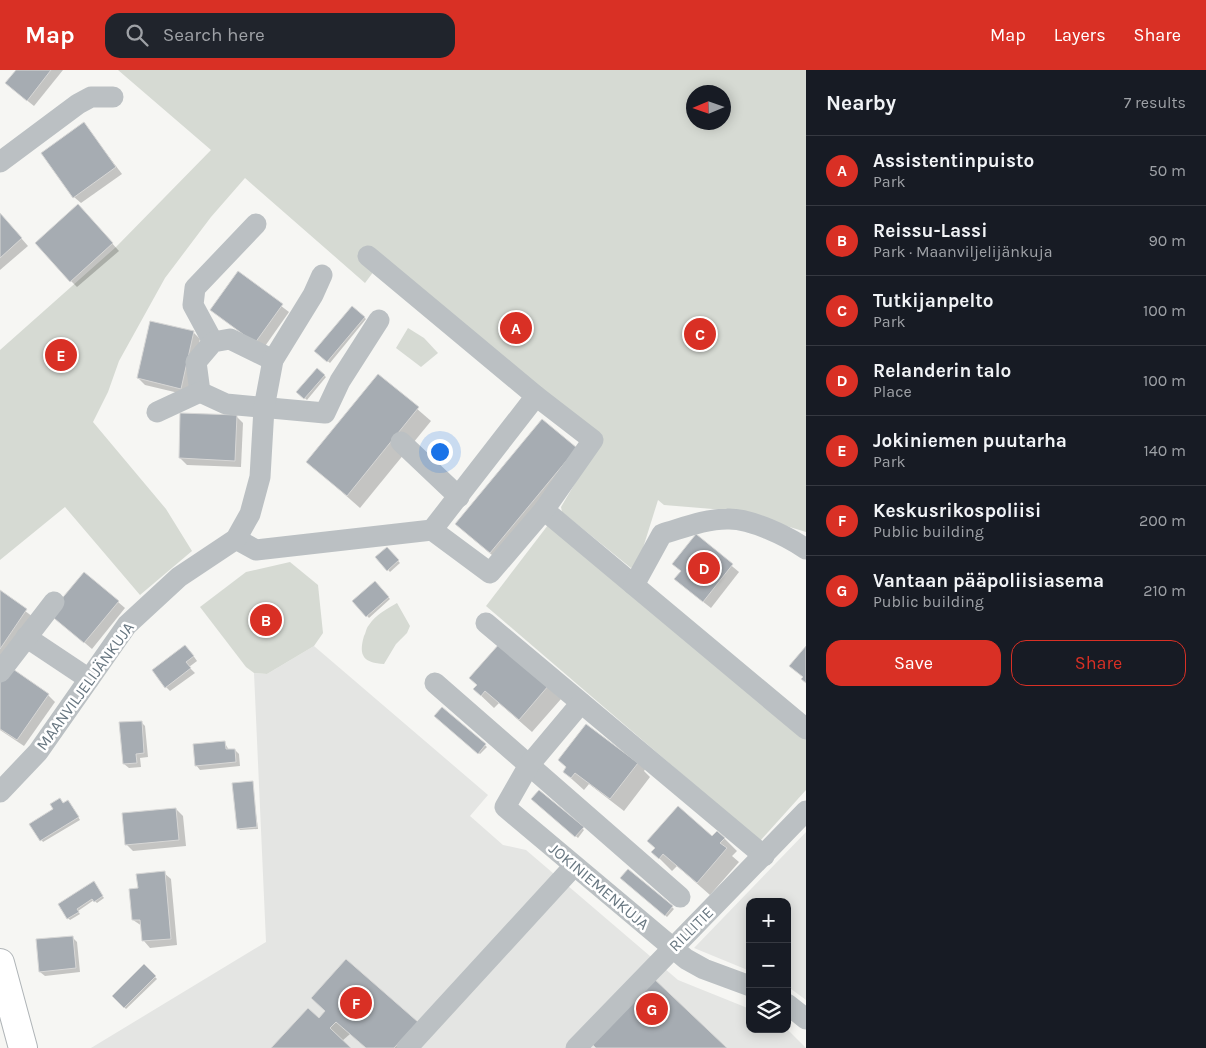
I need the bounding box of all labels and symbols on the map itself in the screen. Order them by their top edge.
north arrow [686,85,731,130]
pin: A [500,309,532,347]
pin: C [684,315,716,353]
pin: E [45,336,77,374]
your location [427,439,453,465]
pin: D [688,549,720,587]
pin: B [250,601,282,639]
street label: MAANVILJELIJÄNKUJA [32,618,138,754]
street label: JOKINIEMENKUJA [545,839,653,933]
street label: RILLITIE [665,903,717,955]
pin: F [340,984,372,1022]
pin: G [636,990,668,1028]

